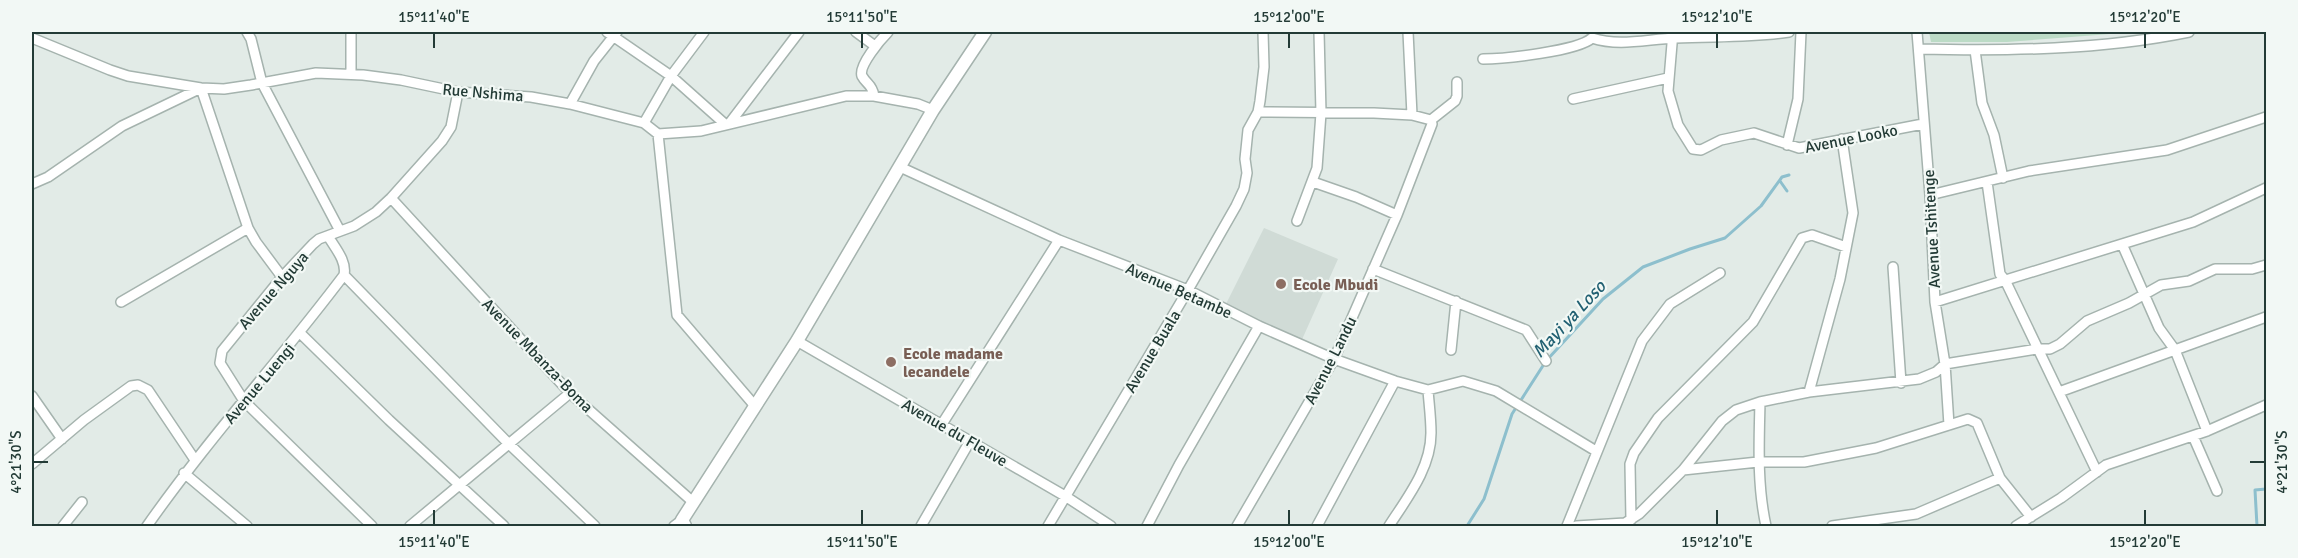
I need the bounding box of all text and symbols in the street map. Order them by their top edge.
text: 15°11'40"E [398,8,470,26]
text: 15°11'50"E [826,8,898,26]
text: 15°12'00"E [1253,8,1325,26]
text: 15°12'10"E [1681,8,1753,26]
text: 15°12'20"E [2109,8,2181,26]
street label: Rue Nshima [442,79,524,107]
street label: Avenue Looko [1803,120,1899,158]
street label: Avenue Tshitenge [1919,169,1945,289]
street label: Avenue Nguya [234,247,313,334]
street label: Avenue Betambe [1122,259,1235,323]
place label: Ecole Mbudi [1293,275,1378,295]
water label: Mayi ya Loso [1528,275,1611,362]
marker: Ecole Mbudi [1274,277,1288,291]
street label: Avenue Mbanza-Boma [477,294,597,417]
street label: Avenue Buala [1120,307,1185,397]
street label: Avenue Landu [1300,313,1362,408]
street label: Avenue Luengi [220,339,299,428]
place label: Ecole madame lecandele [903,344,1003,382]
marker: Ecole madame lecandele [884,355,898,369]
street label: Avenue du Fleuve [898,394,1011,471]
text: 4°21'30"S [7,430,25,494]
text: 4°21'30"S [2273,430,2291,494]
text: 15°11'40"E [398,533,470,551]
text: 15°11'50"E [826,533,898,551]
text: 15°12'00"E [1253,533,1325,551]
text: 15°12'10"E [1681,533,1753,551]
text: 15°12'20"E [2109,533,2181,551]

